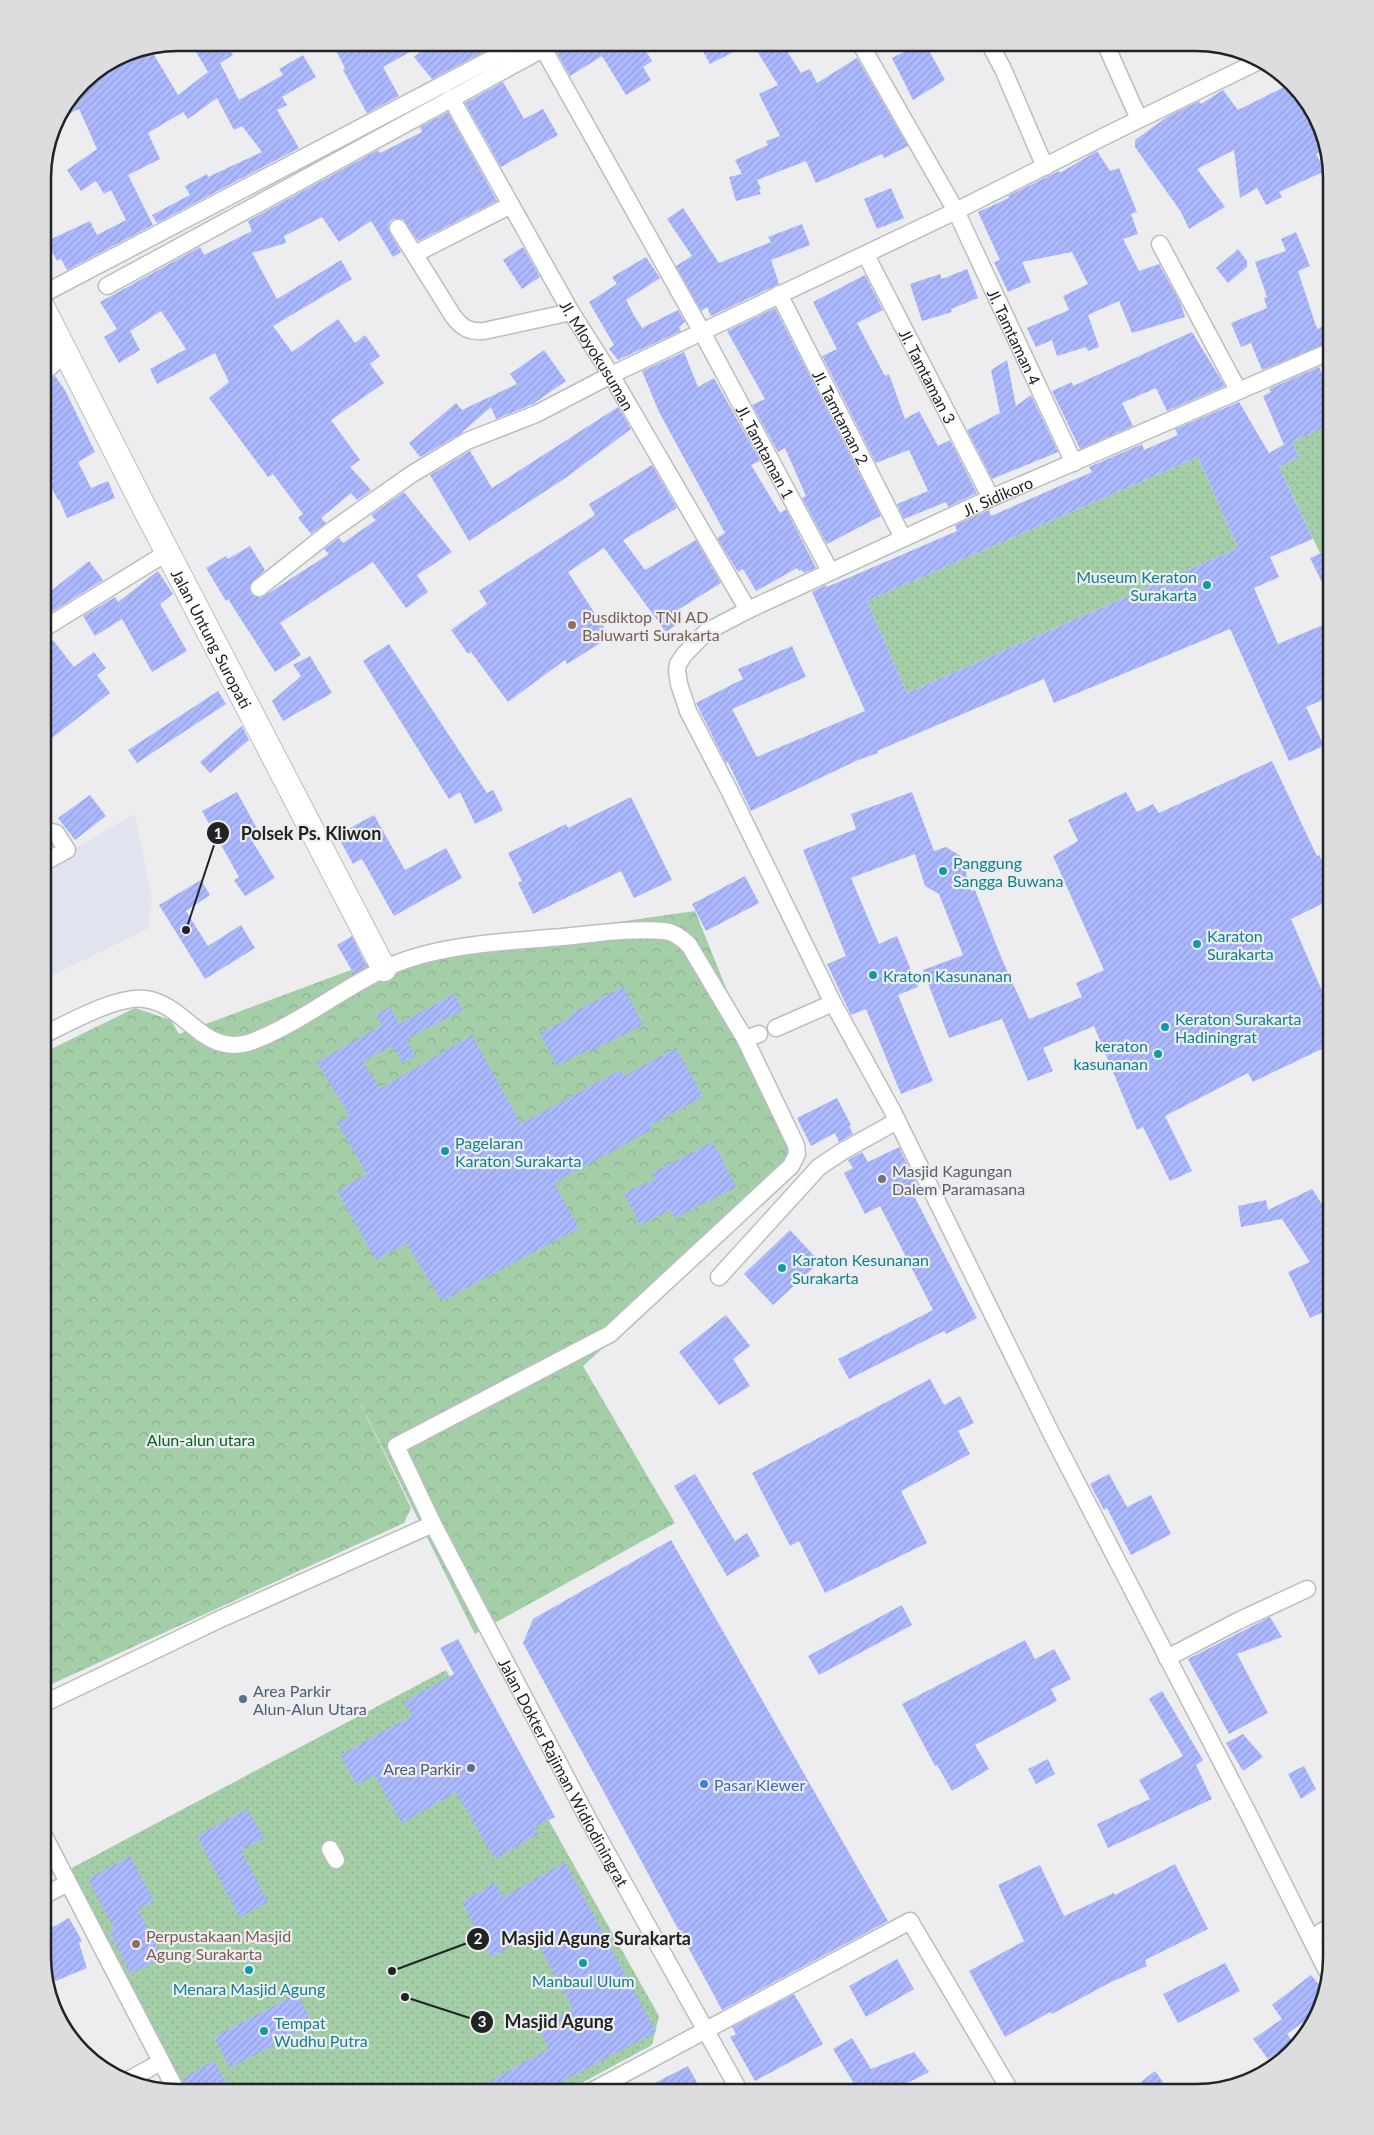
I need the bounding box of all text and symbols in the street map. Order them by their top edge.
street label: Jl. Tamtaman 4 [984,285,1045,387]
street label: Jl. Mloyokusuman [557,297,639,413]
street label: Jl. Tamtaman 3 [896,326,960,426]
street label: Jl. Tamtaman 2 [810,367,873,468]
street label: Jl. Tamtaman 1 [733,401,799,502]
street label: Jl. Sidikoro [959,472,1035,519]
street label: Jalan Untung Suropati [168,565,256,711]
place label: Museum Keraton Surakarta [1076,567,1197,604]
marker: Museum Keraton Surakarta [1201,579,1213,591]
place label: Pusdiktop TNI AD Baluwarti Surakarta [582,607,720,644]
marker: Pusdiktop TNI AD Baluwarti Surakarta [566,619,578,631]
callout: Polsek Ps. Kliwon [205,817,391,850]
text: Polsek Ps. Kliwon [241,822,381,844]
text: 1 [214,824,222,842]
place label: Panggung Sangga Buwana [953,853,1064,890]
marker: Panggung Sangga Buwana [937,865,949,877]
place label: Karaton Surakarta [1207,926,1274,963]
marker: Karaton Surakarta [1191,938,1203,950]
place label: Kraton Kasunanan [883,966,1012,985]
marker: Kraton Kasunanan [867,969,879,981]
place label: Keraton Surakarta Hadiningrat [1175,1009,1301,1046]
marker: Keraton Surakarta Hadiningrat [1159,1021,1171,1033]
place label: keraton kasunanan [1073,1036,1148,1073]
marker: keraton kasunanan [1152,1048,1164,1060]
place label: Pagelaran Karaton Surakarta [455,1133,582,1170]
marker: Pagelaran Karaton Surakarta [439,1145,451,1157]
place label: Masjid Kagungan Dalem Paramasana [892,1161,1025,1198]
marker: Masjid Kagungan Dalem Paramasana [876,1173,888,1185]
place label: Karaton Kesunanan Surakarta [792,1250,929,1287]
marker: Karaton Kesunanan Surakarta [776,1262,788,1274]
park label: Alun-alun utara [147,1430,255,1449]
street label: Jalan Dokter Rajiman Widiodiningrat [496,1655,633,1890]
place label: Area Parkir Alun-Alun Utara [253,1681,367,1718]
marker: Area Parkir Alun-Alun Utara [237,1693,249,1705]
place label: Area Parkir [383,1759,461,1778]
marker: Area Parkir [465,1762,477,1774]
place label: Pasar Klewer [714,1775,805,1794]
marker: Pasar Klewer [698,1778,710,1790]
callout: Masjid Agung Surakarta [466,1922,701,1955]
place label: Perpustakaan Masjid Agung Surakarta [146,1926,291,1963]
text: Masjid Agung Surakarta [501,1927,691,1949]
text: 2 [474,1929,483,1947]
marker: Perpustakaan Masjid Agung Surakarta [130,1938,142,1950]
marker: Manbaul Ulum [577,1957,589,1969]
marker: Menara Masjid Agung [243,1964,255,1976]
place label: Manbaul Ulum [532,1971,634,1990]
place label: Menara Masjid Agung [173,1979,325,1998]
callout: Masjid Agung [470,2005,624,2038]
text: Masjid Agung [505,2010,614,2032]
text: 3 [478,2012,486,2030]
place label: Tempat Wudhu Putra [274,2013,368,2050]
marker: Tempat Wudhu Putra [258,2025,270,2037]

